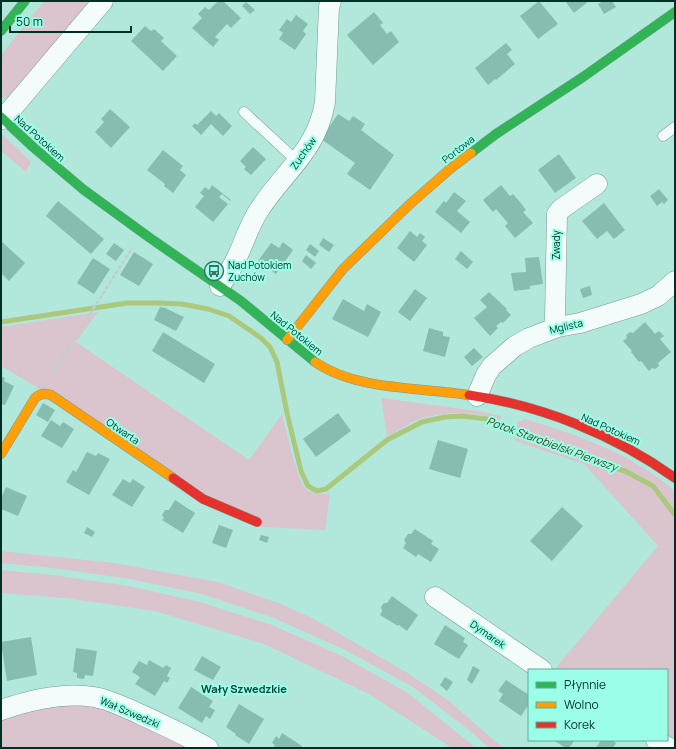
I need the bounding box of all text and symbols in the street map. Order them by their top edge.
scale bar [10,8,131,34]
text: 50 m [16,13,43,30]
street label: Nad Potokiem [12,112,68,164]
street label: Portowa [439,132,477,166]
street label: Zuchów [287,134,320,172]
street label: Zwady [549,229,563,260]
place label: Nad Potokiem Zuchów [228,258,291,284]
bus stop icon: Nad Potokiem Zuchów [203,260,225,282]
street label: Nad Potokiem [268,308,326,358]
street label: Mglista [548,315,584,337]
street label: Nad Potokiem [579,410,643,448]
water label: Potok Starobielski Pierwszy [485,413,622,475]
street label: Otwarta [104,415,142,447]
street label: Dymarek [467,617,509,652]
legend [528,669,668,741]
text: Płynnie [564,676,606,693]
district label: Wały Szwedzkie [201,681,287,696]
street label: Wał Szwedzki [98,693,162,731]
text: Wolno [564,696,599,713]
text: Korek [564,716,596,733]

